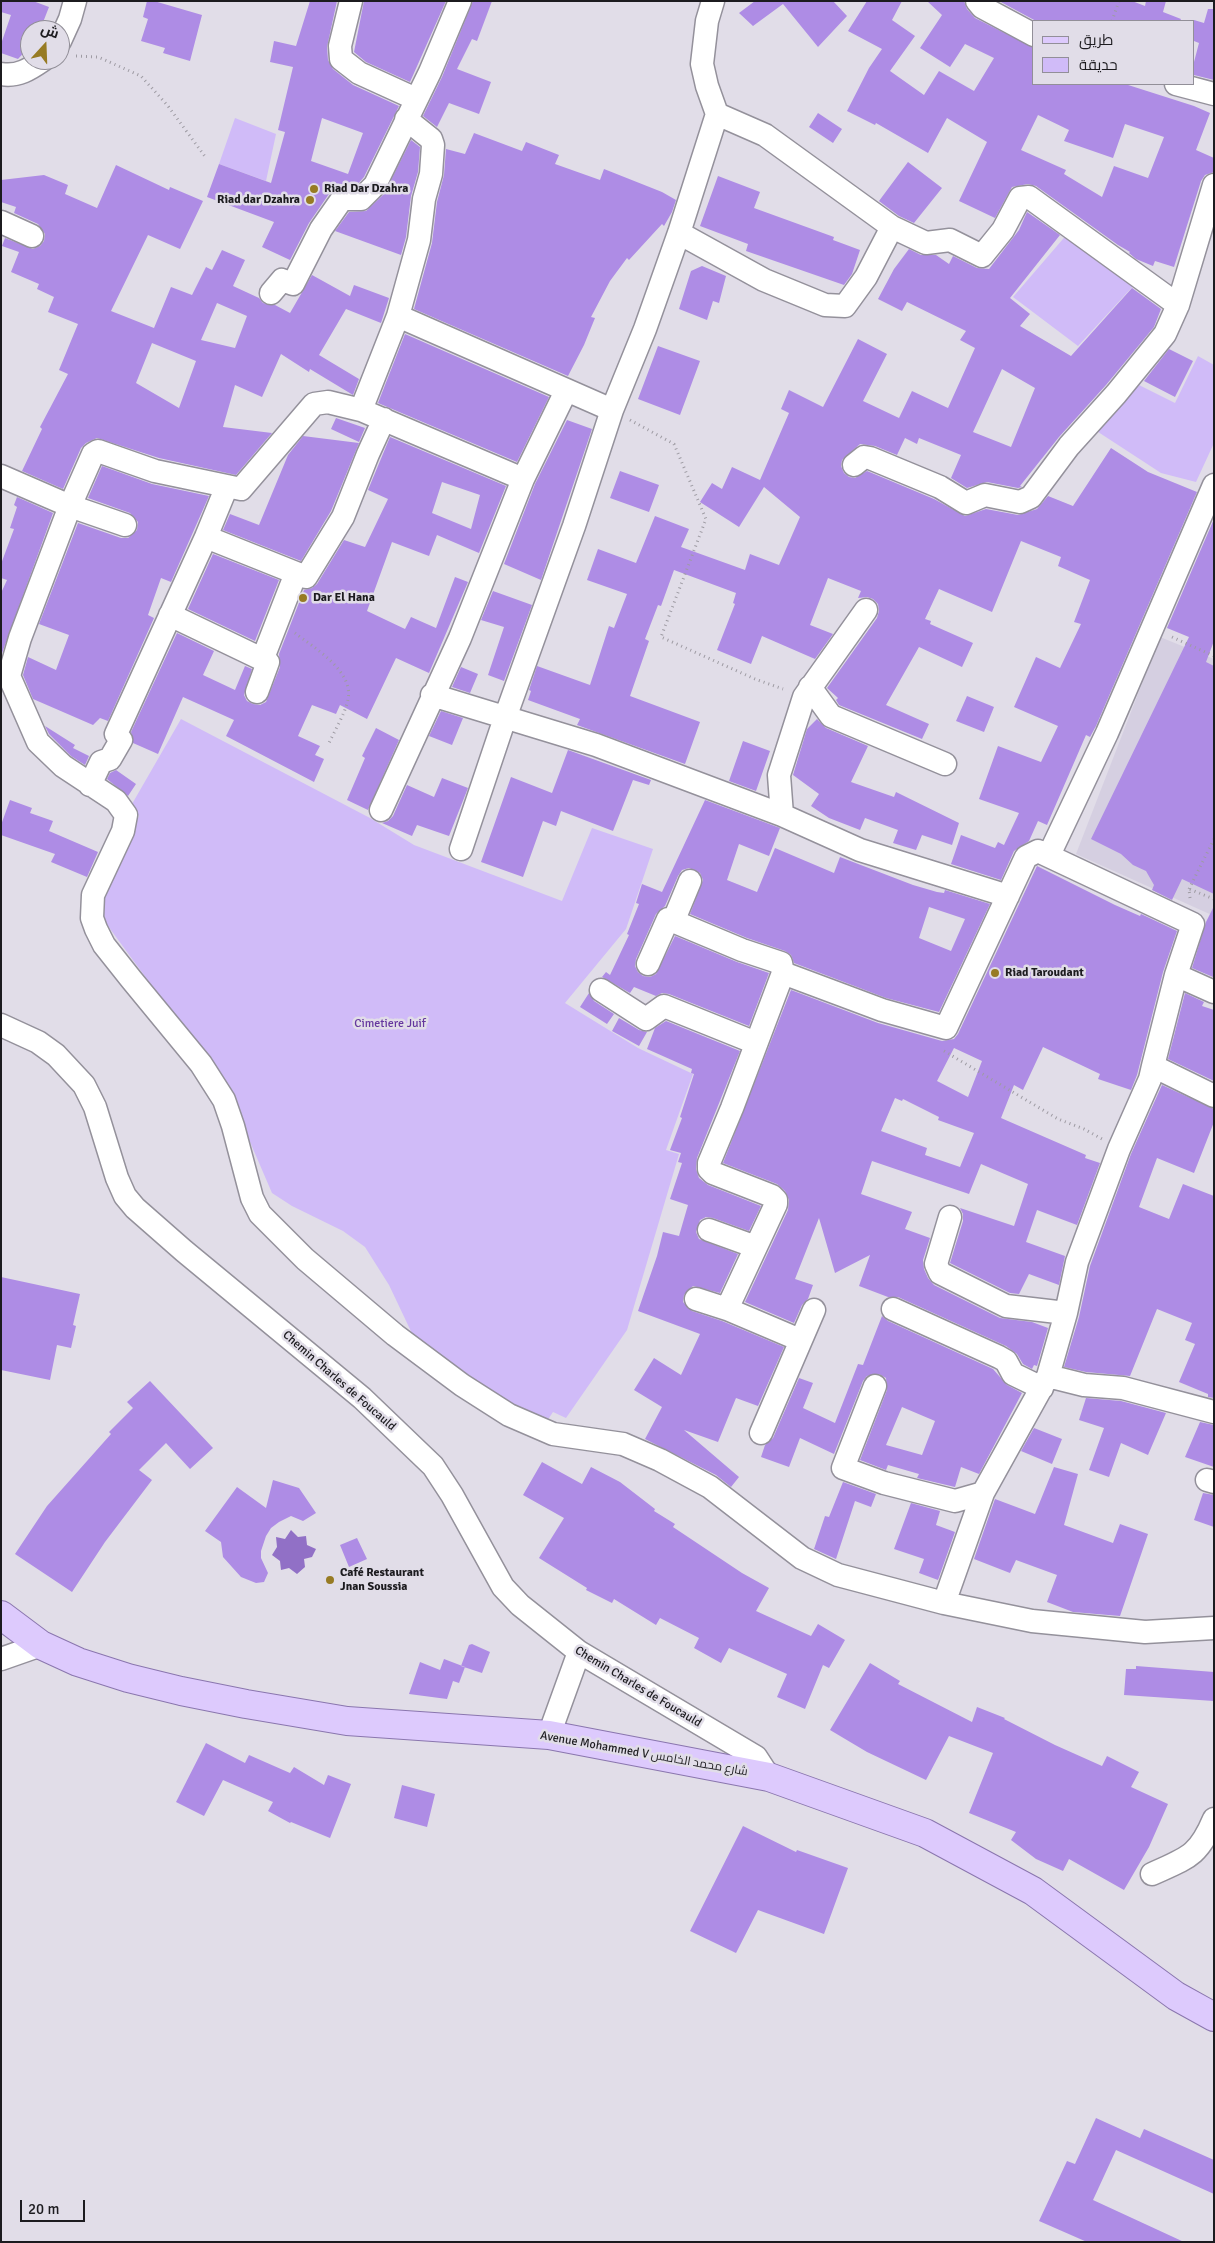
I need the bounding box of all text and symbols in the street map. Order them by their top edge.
north arrow [20,20,70,70]
text: ش [39,20,61,42]
legend [1032,20,1195,85]
text: طريق [1079,31,1113,49]
text: حديقة [1079,56,1118,74]
place label: Riad Dar Dzahra [324,182,408,196]
marker: Riad Dar Dzahra [308,183,320,195]
place label: Riad dar Dzahra [217,193,300,207]
marker: Riad dar Dzahra [304,194,316,206]
place label: Dar El Hana [313,591,375,605]
marker: Dar El Hana [297,592,309,604]
place label: Riad Taroudant [1005,966,1084,980]
marker: Riad Taroudant [989,967,1001,979]
park label: Cimetiere Juif [354,1017,426,1031]
street label: Chemin Charles de Foucauld [279,1328,399,1434]
place label: Café Restaurant Jnan Soussia [340,1566,424,1594]
marker: Café Restaurant Jnan Soussia [324,1574,336,1586]
street label: Chemin Charles de Foucauld [572,1643,704,1731]
street label: Avenue Mohammed V شارع محمد الخامس [539,1729,749,1779]
scale bar [22,2190,88,2222]
text: 20 m [28,2200,59,2218]

